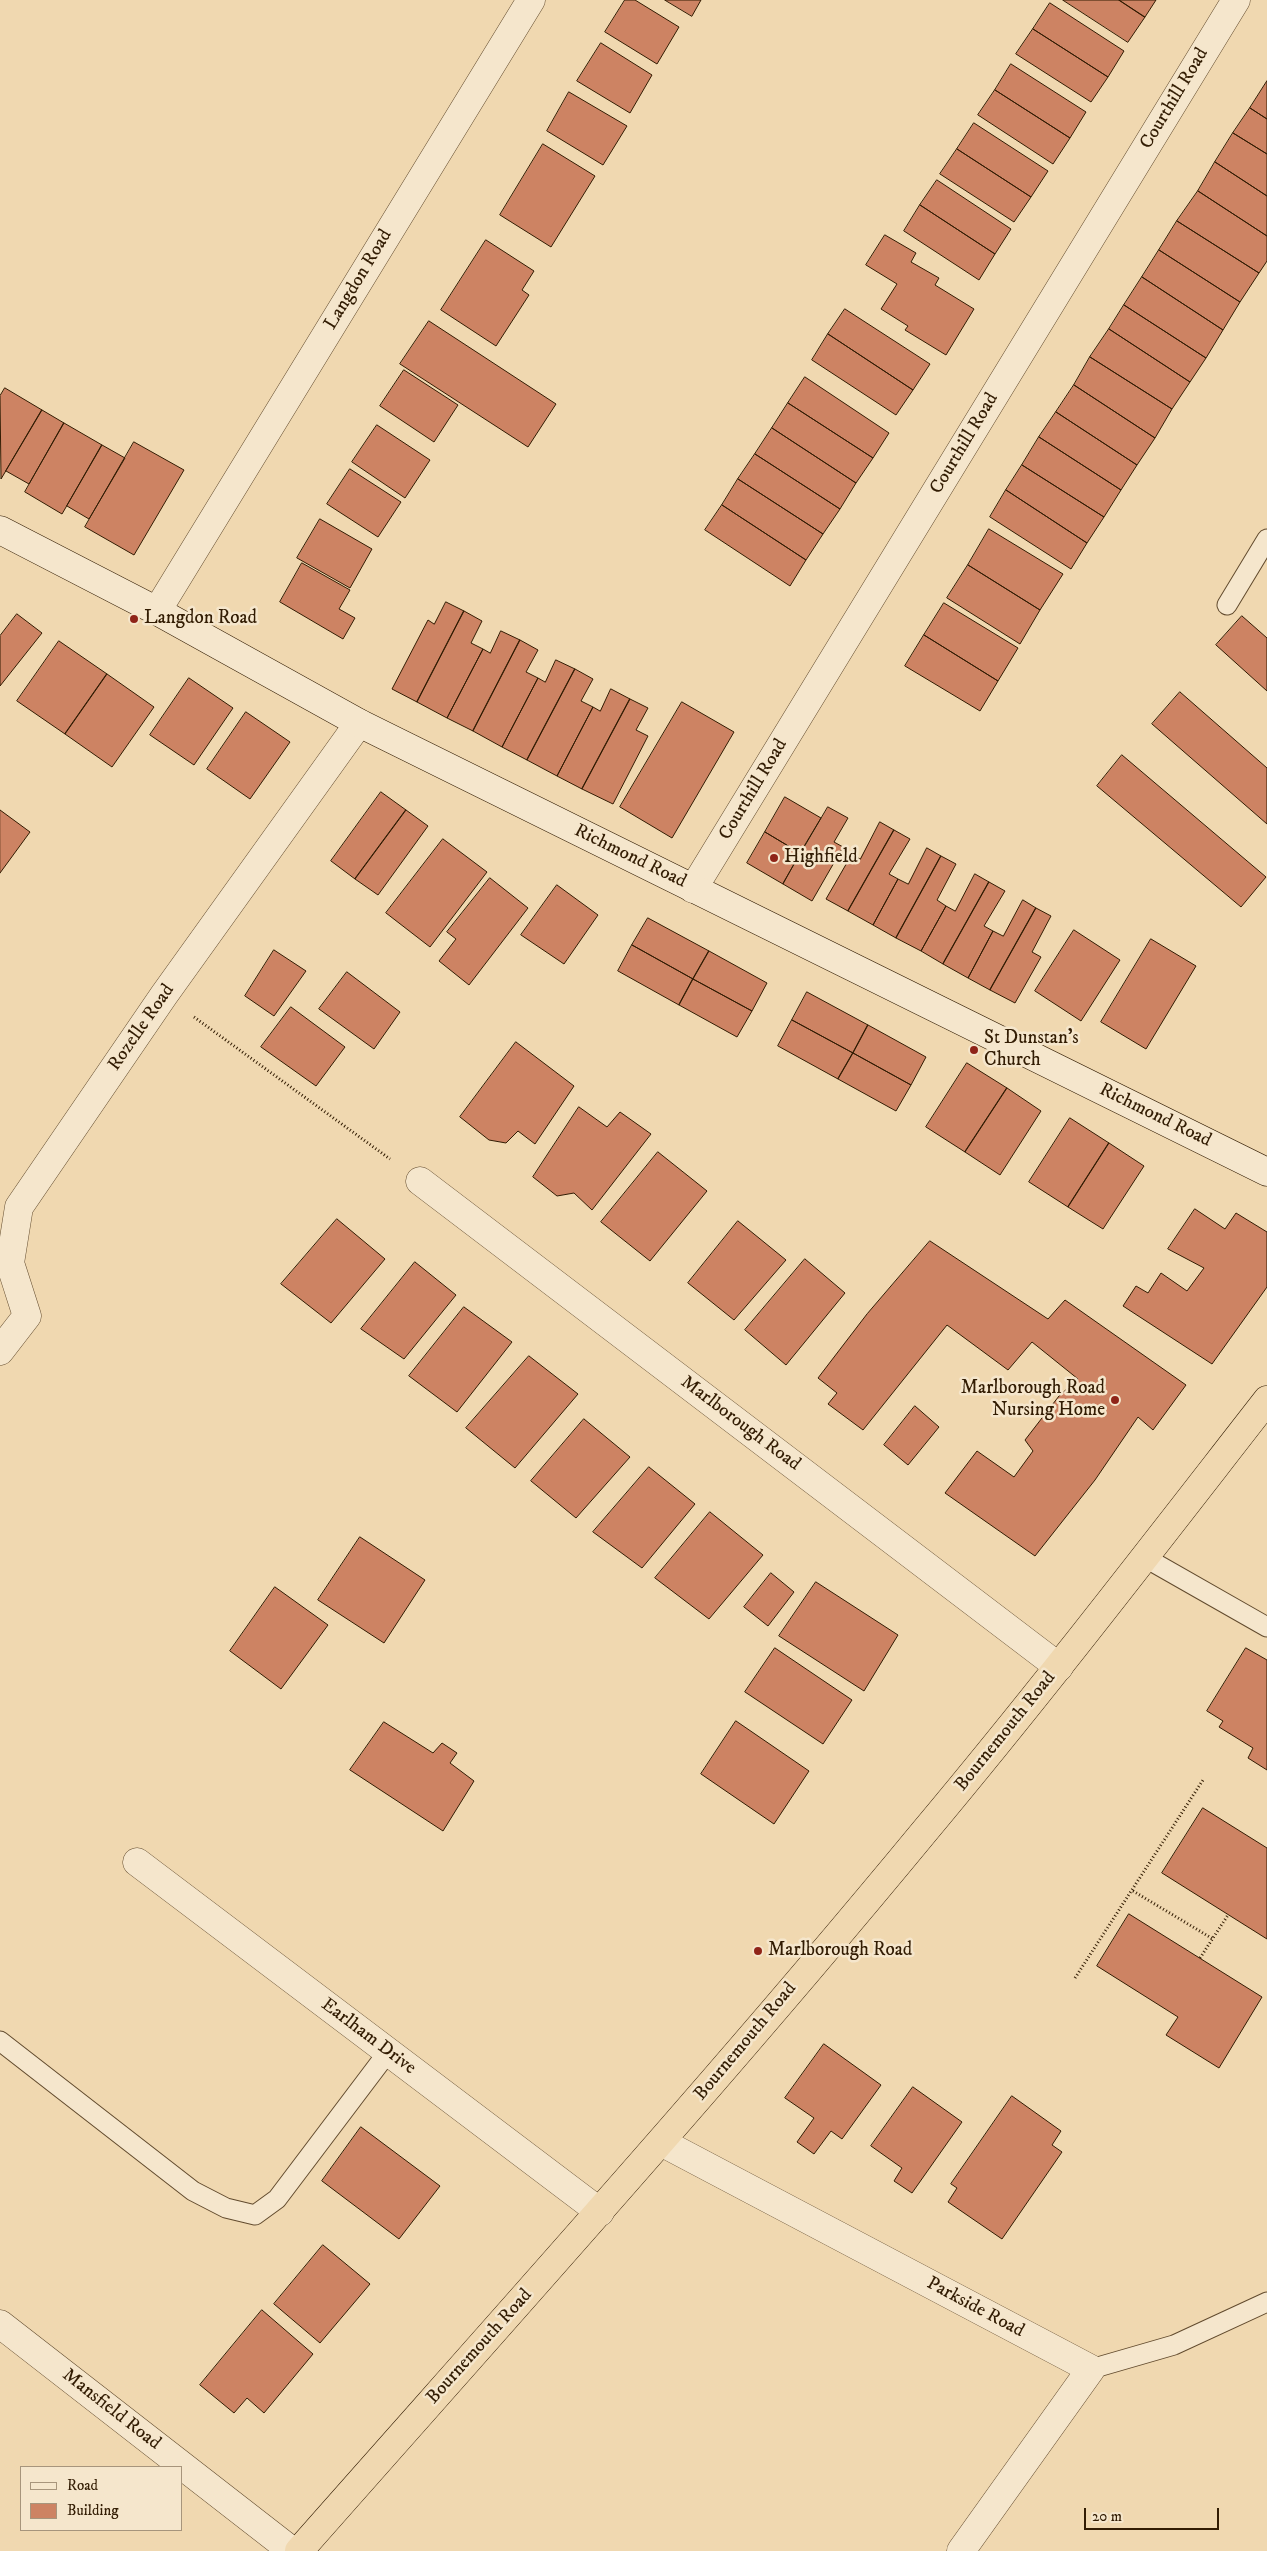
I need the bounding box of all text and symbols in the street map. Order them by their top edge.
street label: Courthill Road [1136,44,1214,154]
street label: Langdon Road [320,226,398,334]
street label: Courthill Road [926,389,1004,499]
place label: Langdon Road [144,608,257,630]
marker: Langdon Road [128,613,140,625]
street label: Courthill Road [715,735,793,845]
street label: Richmond Road [570,820,690,894]
place label: Highfield [784,847,858,869]
marker: Highfield [768,852,780,864]
street label: Rozelle Road [104,980,180,1076]
place label: St Dunstan's Church [984,1028,1079,1072]
marker: St Dunstan's Church [968,1044,980,1056]
street label: Richmond Road [1095,1079,1215,1153]
street label: Marlborough Road [676,1371,804,1477]
place label: Marlborough Road Nursing Home [961,1378,1105,1422]
marker: Marlborough Road Nursing Home [1109,1394,1121,1406]
street label: Bournemouth Road [951,1668,1061,1796]
place label: Marlborough Road [768,1940,912,1962]
marker: Marlborough Road [752,1945,764,1957]
street label: Bournemouth Road [690,1978,802,2106]
street label: Earlham Drive [316,1994,420,2080]
street label: Parkside Road [922,2273,1028,2343]
street label: Bournemouth Road [422,2285,538,2409]
street label: Mansfield Road [57,2364,165,2456]
legend [20,2466,182,2531]
text: Road [67,2476,98,2495]
scale bar [1087,2498,1222,2530]
text: Building [67,2501,119,2520]
text: 20 m [1092,2507,1122,2526]

